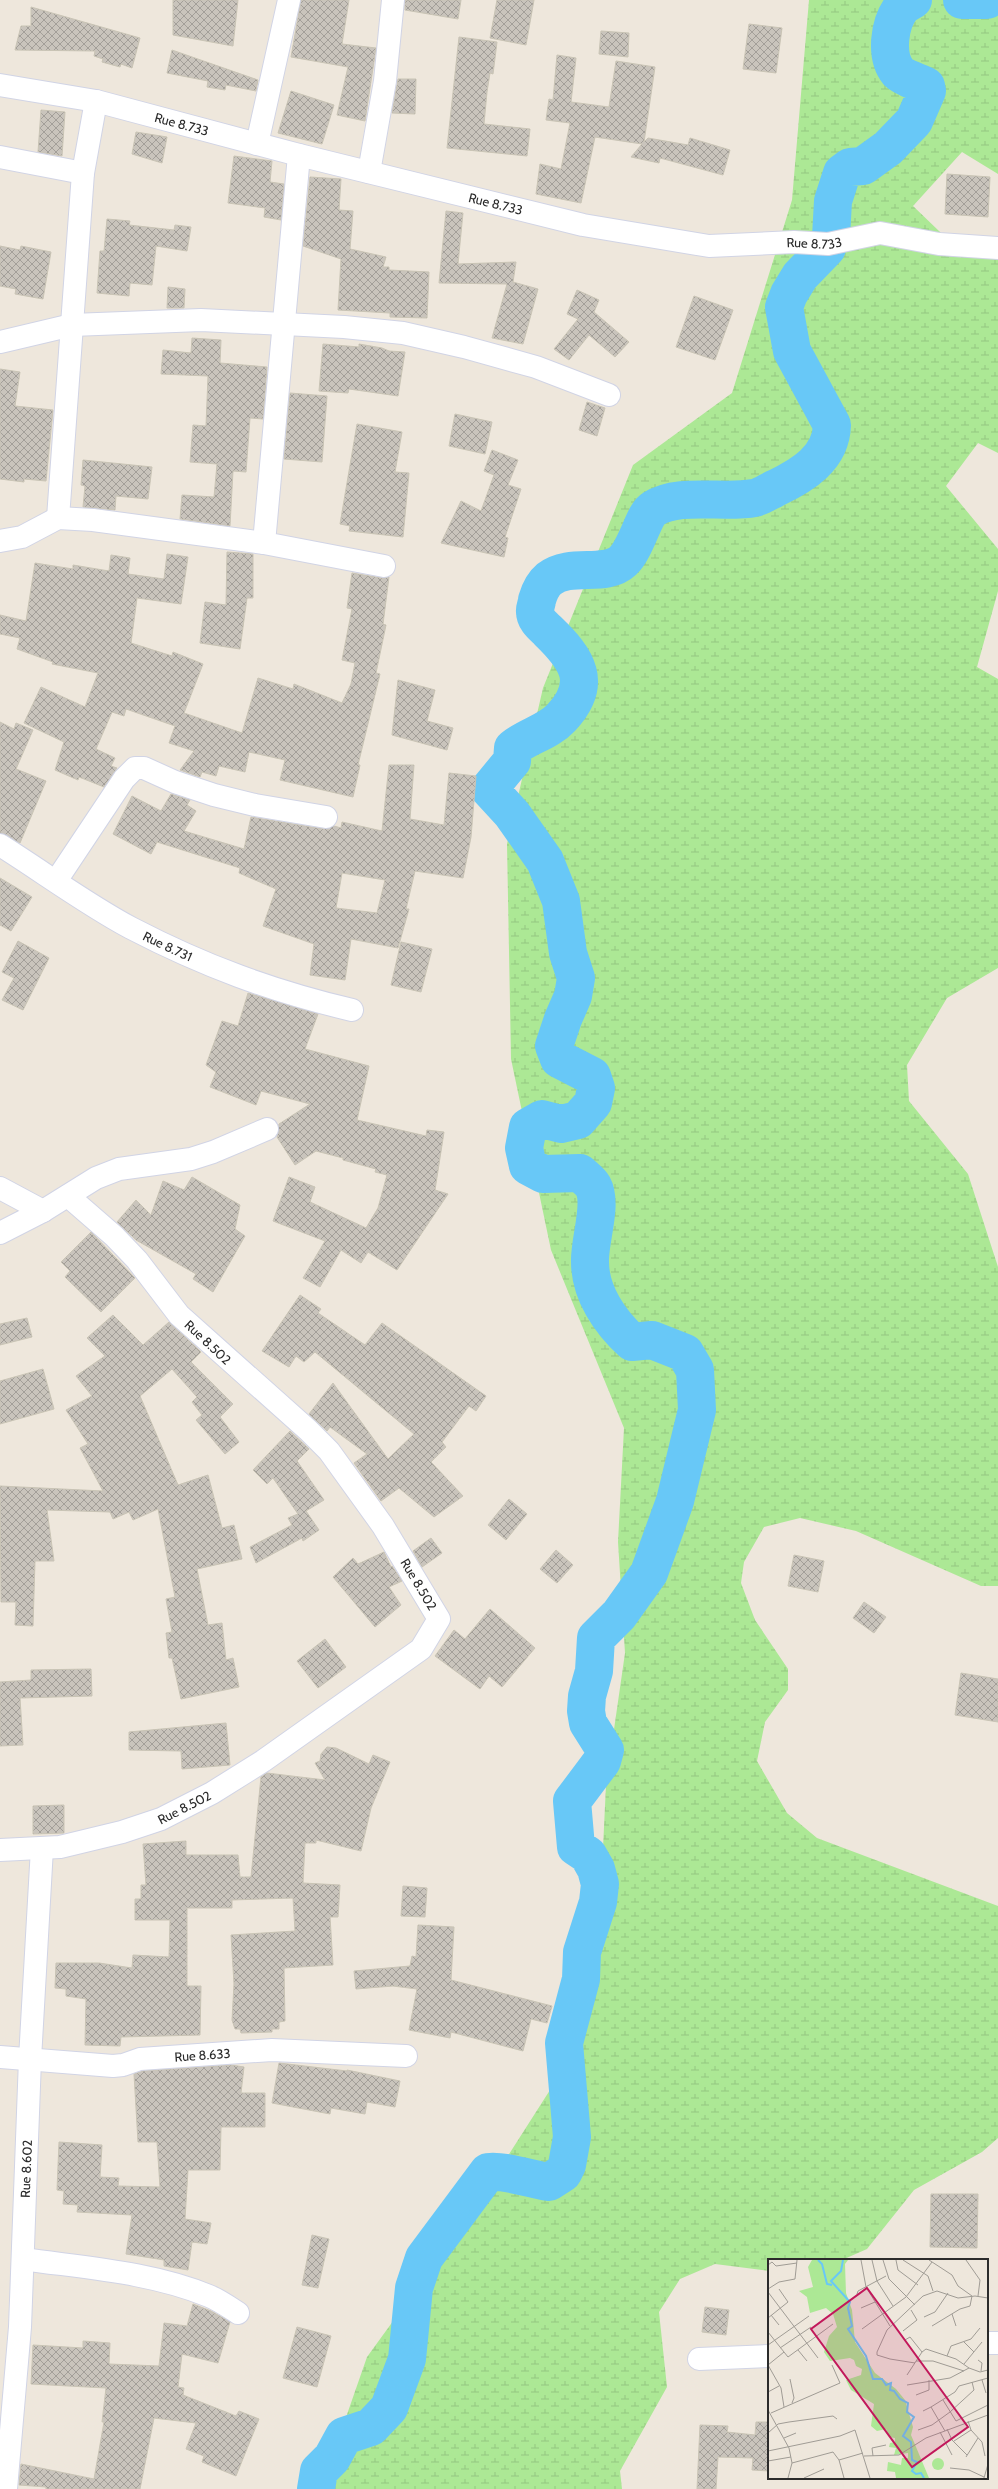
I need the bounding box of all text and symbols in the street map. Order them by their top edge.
street label: Rue 8.733 [153,109,210,139]
street label: Rue 8.733 [467,189,525,218]
street label: Rue 8.733 [786,233,843,252]
street label: Rue 8.731 [141,928,195,964]
street label: Rue 8.502 [181,1317,235,1368]
street label: Rue 8.502 [397,1555,441,1613]
street label: Rue 8.502 [155,1787,214,1827]
street label: Rue 8.633 [174,2045,231,2065]
street label: Rue 8.602 [17,2139,35,2198]
inset map [768,2259,988,2479]

